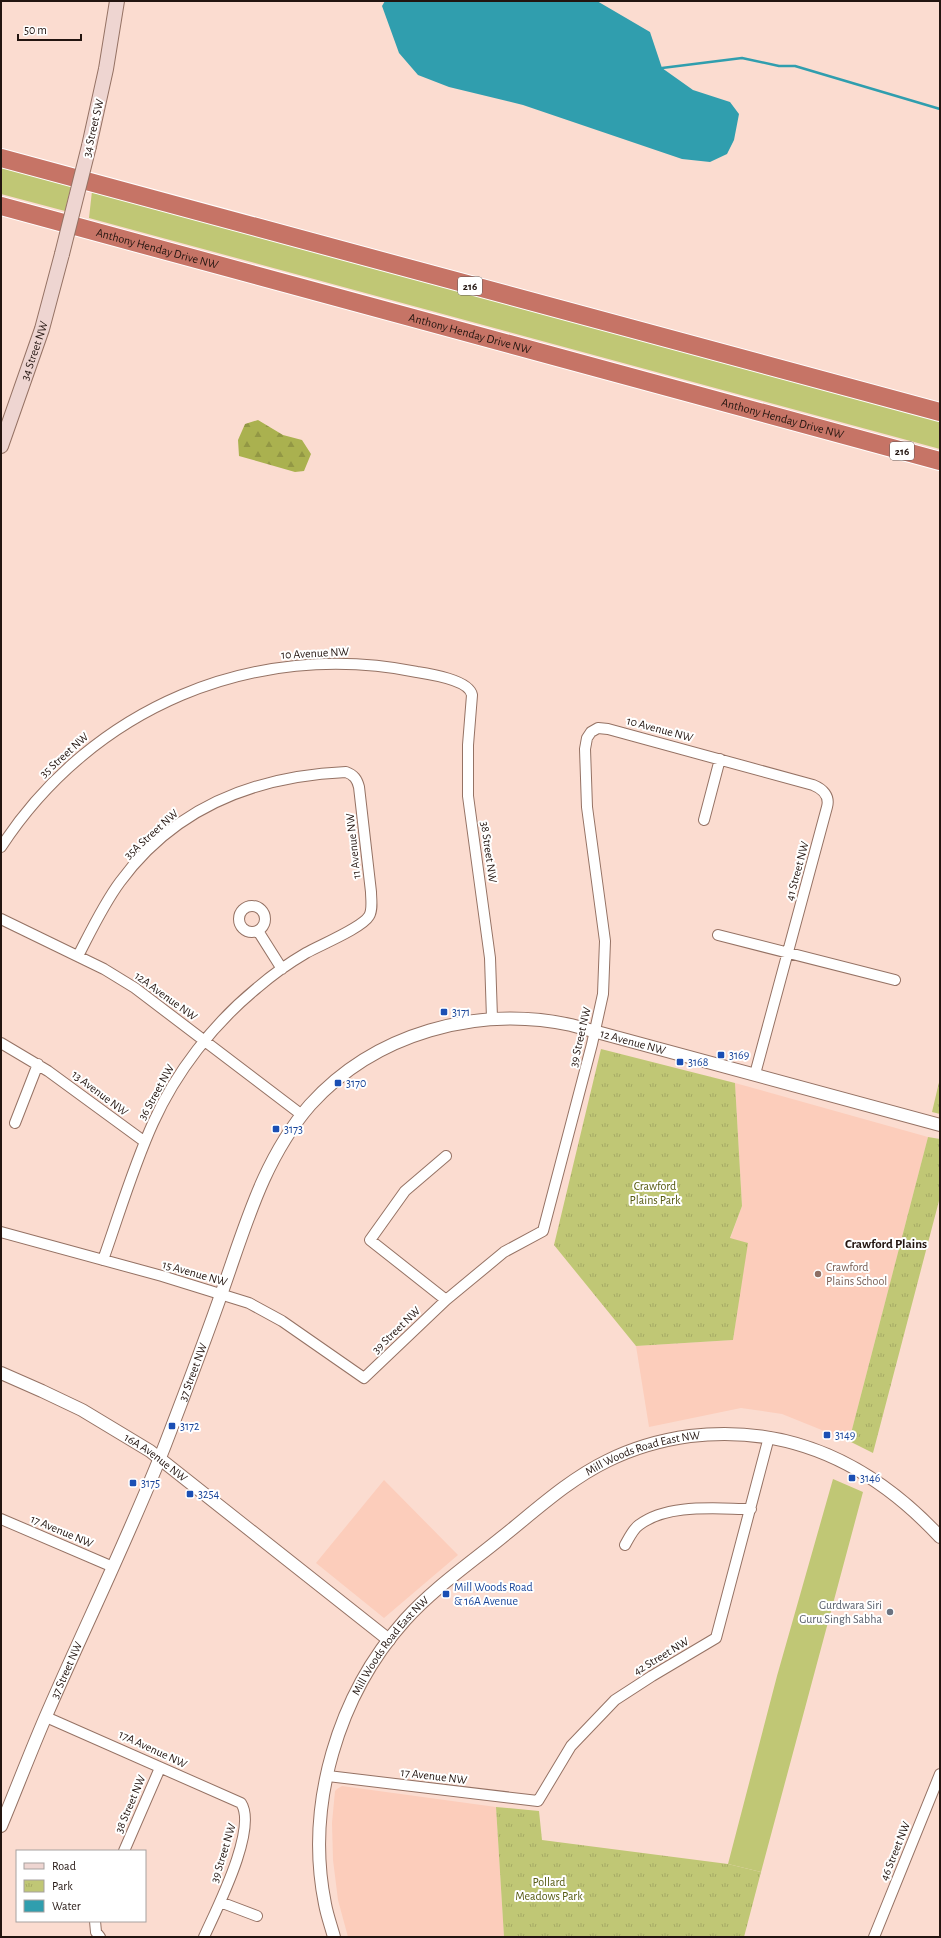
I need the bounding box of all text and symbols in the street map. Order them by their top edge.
scale bar [18,16,81,42]
text: 50 m [24,24,47,36]
street label: 34 Street SW [80,97,106,158]
street label: Anthony Henday Drive NW [95,226,220,271]
road number: 216 [458,277,482,295]
street label: Anthony Henday Drive NW [408,311,533,356]
street label: 34 Street NW [19,320,50,382]
street label: Anthony Henday Drive NW [720,396,845,441]
road number: 216 [890,442,914,460]
street label: 10 Avenue NW [281,645,350,661]
street label: 10 Avenue NW [626,714,695,744]
street label: 35 Street NW [37,730,91,780]
street label: 35A Street NW [122,807,180,861]
street label: 11 Avenue NW [344,812,362,879]
street label: 38 Street NW [479,821,499,884]
street label: 41 Street NW [783,840,811,902]
street label: 12A Avenue NW [132,969,200,1023]
street label: 39 Street NW [567,1005,593,1068]
place label: 3171 [452,1006,470,1018]
marker: 3171 [439,1007,449,1017]
street label: 12 Avenue NW [599,1027,667,1056]
place label: 3169 [729,1049,750,1061]
marker: 3169 [716,1050,726,1060]
place label: 3168 [688,1056,709,1068]
marker: 3168 [675,1057,685,1067]
street label: 36 Street NW [136,1062,176,1122]
street label: 13 Avenue NW [70,1068,130,1118]
place label: 3170 [346,1077,366,1089]
marker: 3170 [333,1078,343,1088]
place label: 3173 [284,1123,303,1135]
marker: 3173 [271,1124,281,1134]
park label: Crawford Plains Park [630,1180,681,1206]
district label: Crawford Plains [845,1238,927,1251]
street label: 15 Avenue NW [161,1258,229,1288]
place label: Crawford Plains School [826,1261,887,1287]
marker: Crawford Plains School [813,1269,823,1279]
street label: 39 Street NW [370,1304,422,1356]
street label: 37 Street NW [176,1341,209,1403]
place label: 3172 [180,1420,200,1432]
marker: 3172 [167,1421,177,1431]
street label: Mill Woods Road East NW [583,1429,701,1478]
place label: 3149 [835,1429,856,1441]
marker: 3149 [822,1430,832,1440]
street label: 16A Avenue NW [122,1431,190,1484]
place label: 3146 [860,1472,881,1484]
marker: 3146 [847,1473,857,1483]
place label: 3175 [141,1477,160,1489]
marker: 3175 [128,1478,138,1488]
place label: 3254 [198,1488,219,1500]
marker: 3254 [185,1489,195,1499]
street label: 17 Avenue NW [29,1512,95,1550]
place label: Mill Woods Road & 16A Avenue [454,1581,533,1607]
marker: Mill Woods Road & 16A Avenue [441,1589,451,1599]
street label: Mill Woods Road East NW [350,1594,431,1697]
place label: Gurdwara Siri Guru Singh Sabha [799,1599,882,1625]
marker: Gurdwara Siri Guru Singh Sabha [885,1607,895,1617]
street label: 42 Street NW [631,1635,691,1677]
street label: 37 Street NW [48,1640,84,1700]
street label: 17A Avenue NW [117,1728,189,1770]
street label: 17 Avenue NW [400,1766,468,1786]
street label: 38 Street NW [112,1773,148,1835]
street label: 46 Street NW [878,1820,912,1882]
street label: 39 Street NW [208,1822,238,1884]
legend [16,1850,146,1922]
text: Road [52,1860,76,1872]
park label: Pollard Meadows Park [515,1876,583,1902]
text: Park [52,1880,73,1892]
text: Water [52,1900,81,1912]

